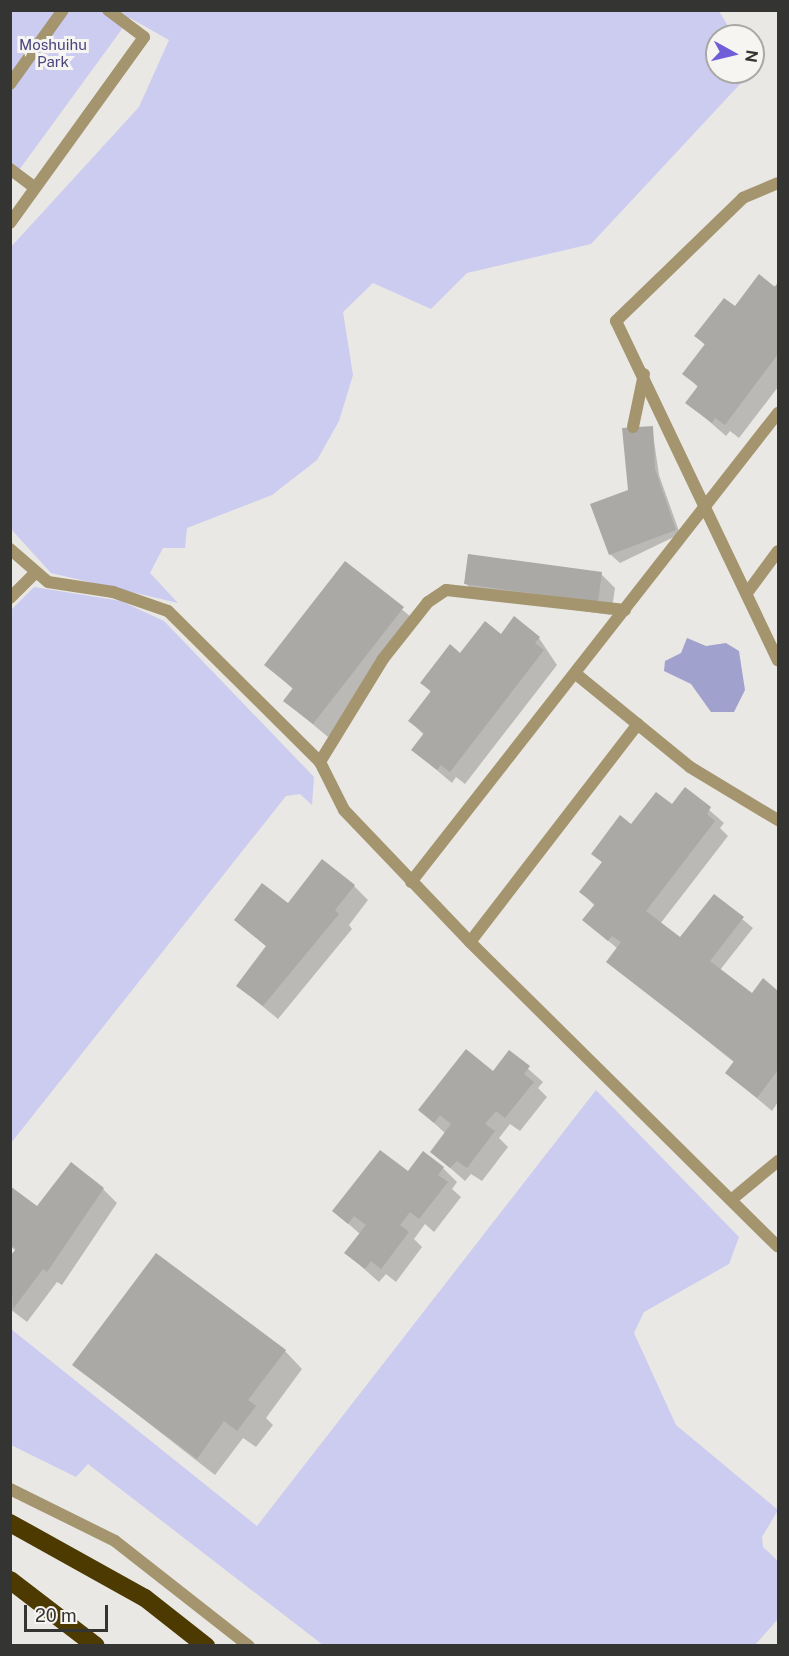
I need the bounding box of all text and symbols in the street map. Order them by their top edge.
north arrow [705,24,765,84]
park label: Moshuihu Park [19,35,87,70]
text: N [741,49,762,64]
scale bar [27,1593,111,1631]
text: 20 m [35,1605,77,1626]

